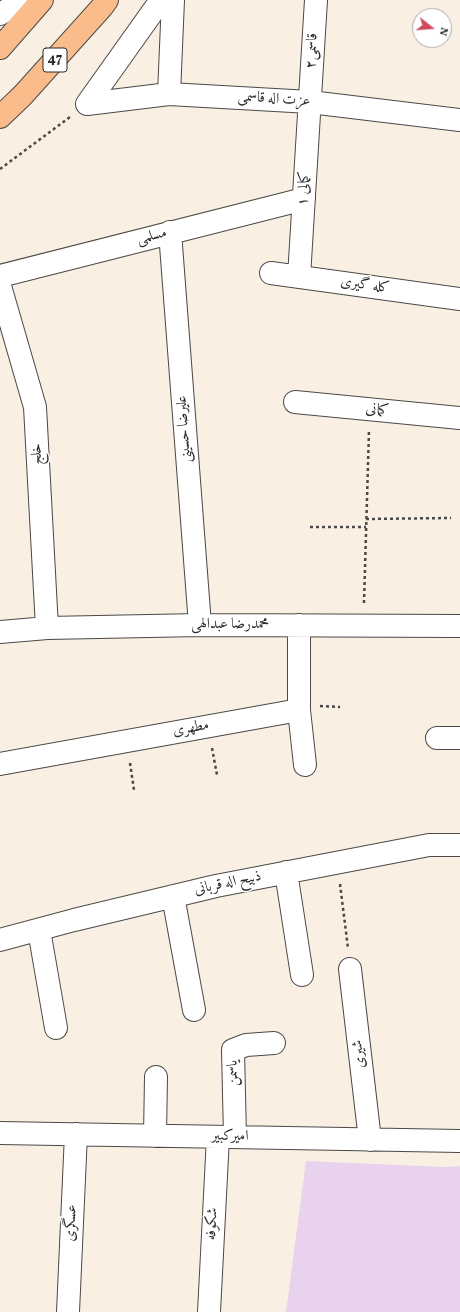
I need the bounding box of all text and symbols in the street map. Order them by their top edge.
north arrow [412,8,452,48]
text: N [435,25,451,37]
street label: قاسمی۲ [303,33,323,69]
road number: 47 [43,48,67,72]
street label: عزت اله قاسمی [237,88,311,112]
street label: کمالی ۱ [295,171,315,207]
street label: مسلمی [135,225,169,249]
street label: کله گیری [339,274,391,298]
street label: علیرضا حسینی [174,395,196,463]
street label: کمانی [365,401,389,421]
street label: خلج [28,443,48,465]
street label: محمدرضا عبدالهی [191,616,269,634]
street label: مطهری [171,717,211,741]
street label: ذبیح اله قربانی [193,868,263,900]
street label: شیری [349,1039,371,1069]
street label: یاسمن [225,1060,243,1086]
street label: امیرکبیر [211,1128,249,1146]
street label: عسگری [62,1204,82,1242]
street label: شکوفه [203,1207,223,1241]

